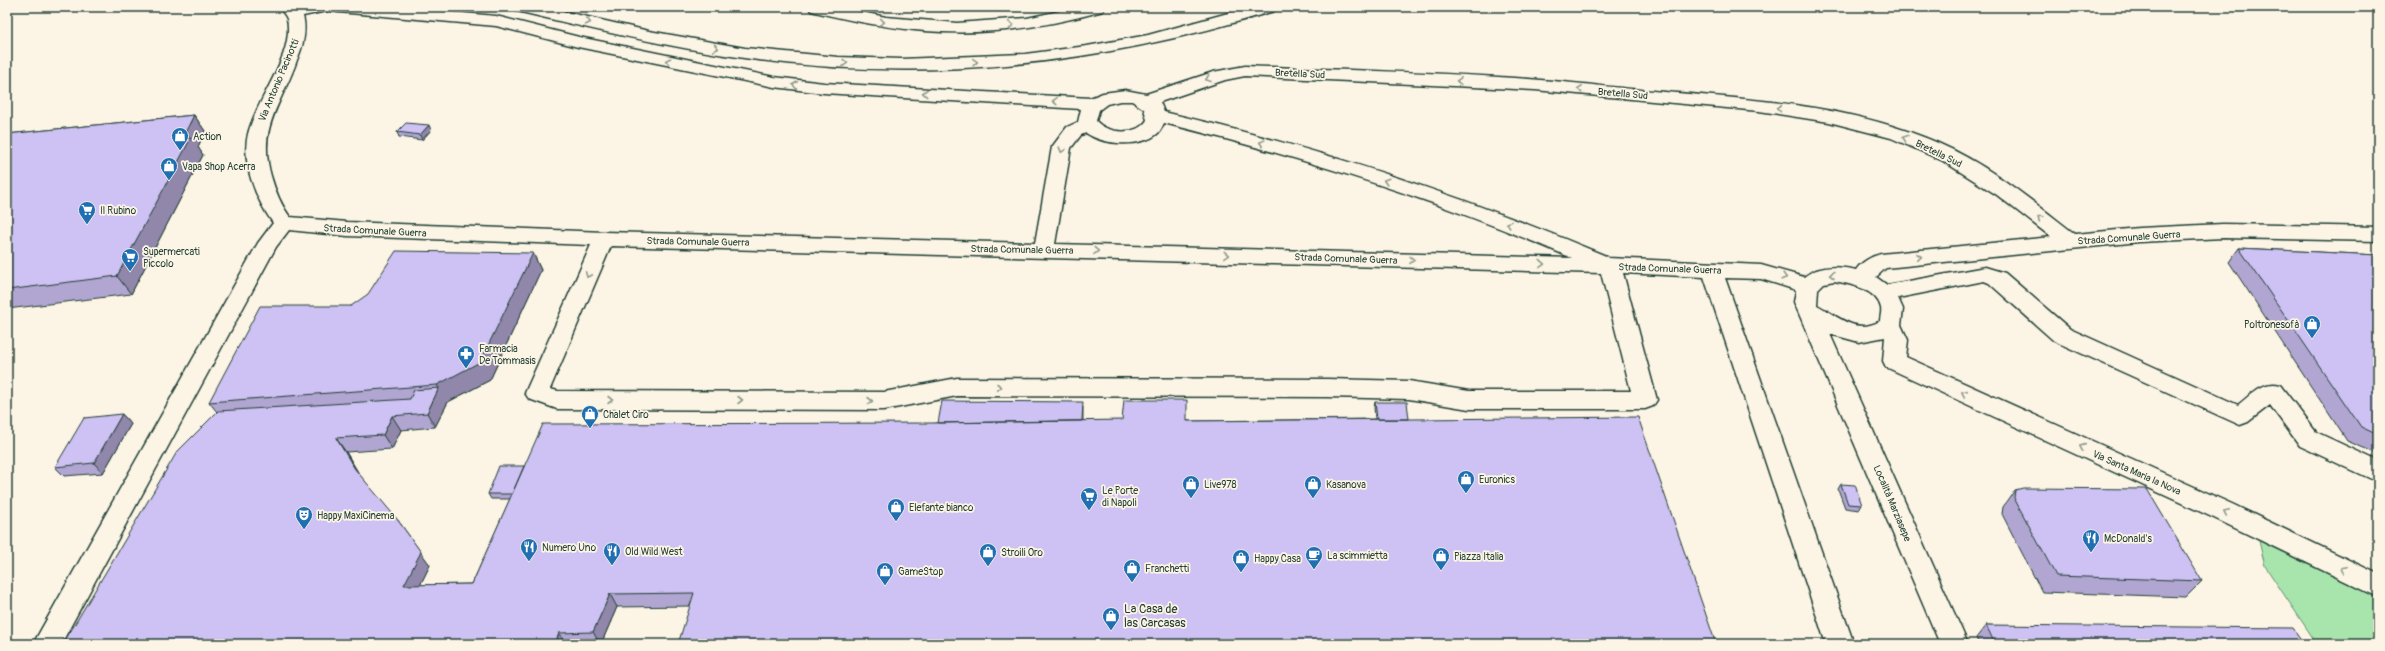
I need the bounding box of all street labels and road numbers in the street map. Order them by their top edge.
street label: Via Antonio Pacinotti [256,37,302,123]
street label: Bretella Sud [1275,67,1325,81]
street label: Bretella Sud [1597,86,1649,102]
street label: Bretella Sud [1913,137,1964,170]
street label: Strada Comunale Guerra [323,222,427,240]
street label: Strada Comunale Guerra [2077,228,2181,248]
street label: Strada Comunale Guerra [646,235,750,249]
street label: Strada Comunale Guerra [970,243,1074,257]
street label: Strada Comunale Guerra [1294,251,1398,267]
street label: Strada Comunale Guerra [1618,261,1722,277]
street label: Via Santa Maria la Nova [2090,448,2183,498]
street label: Località Marziasepe [1871,463,1914,543]

